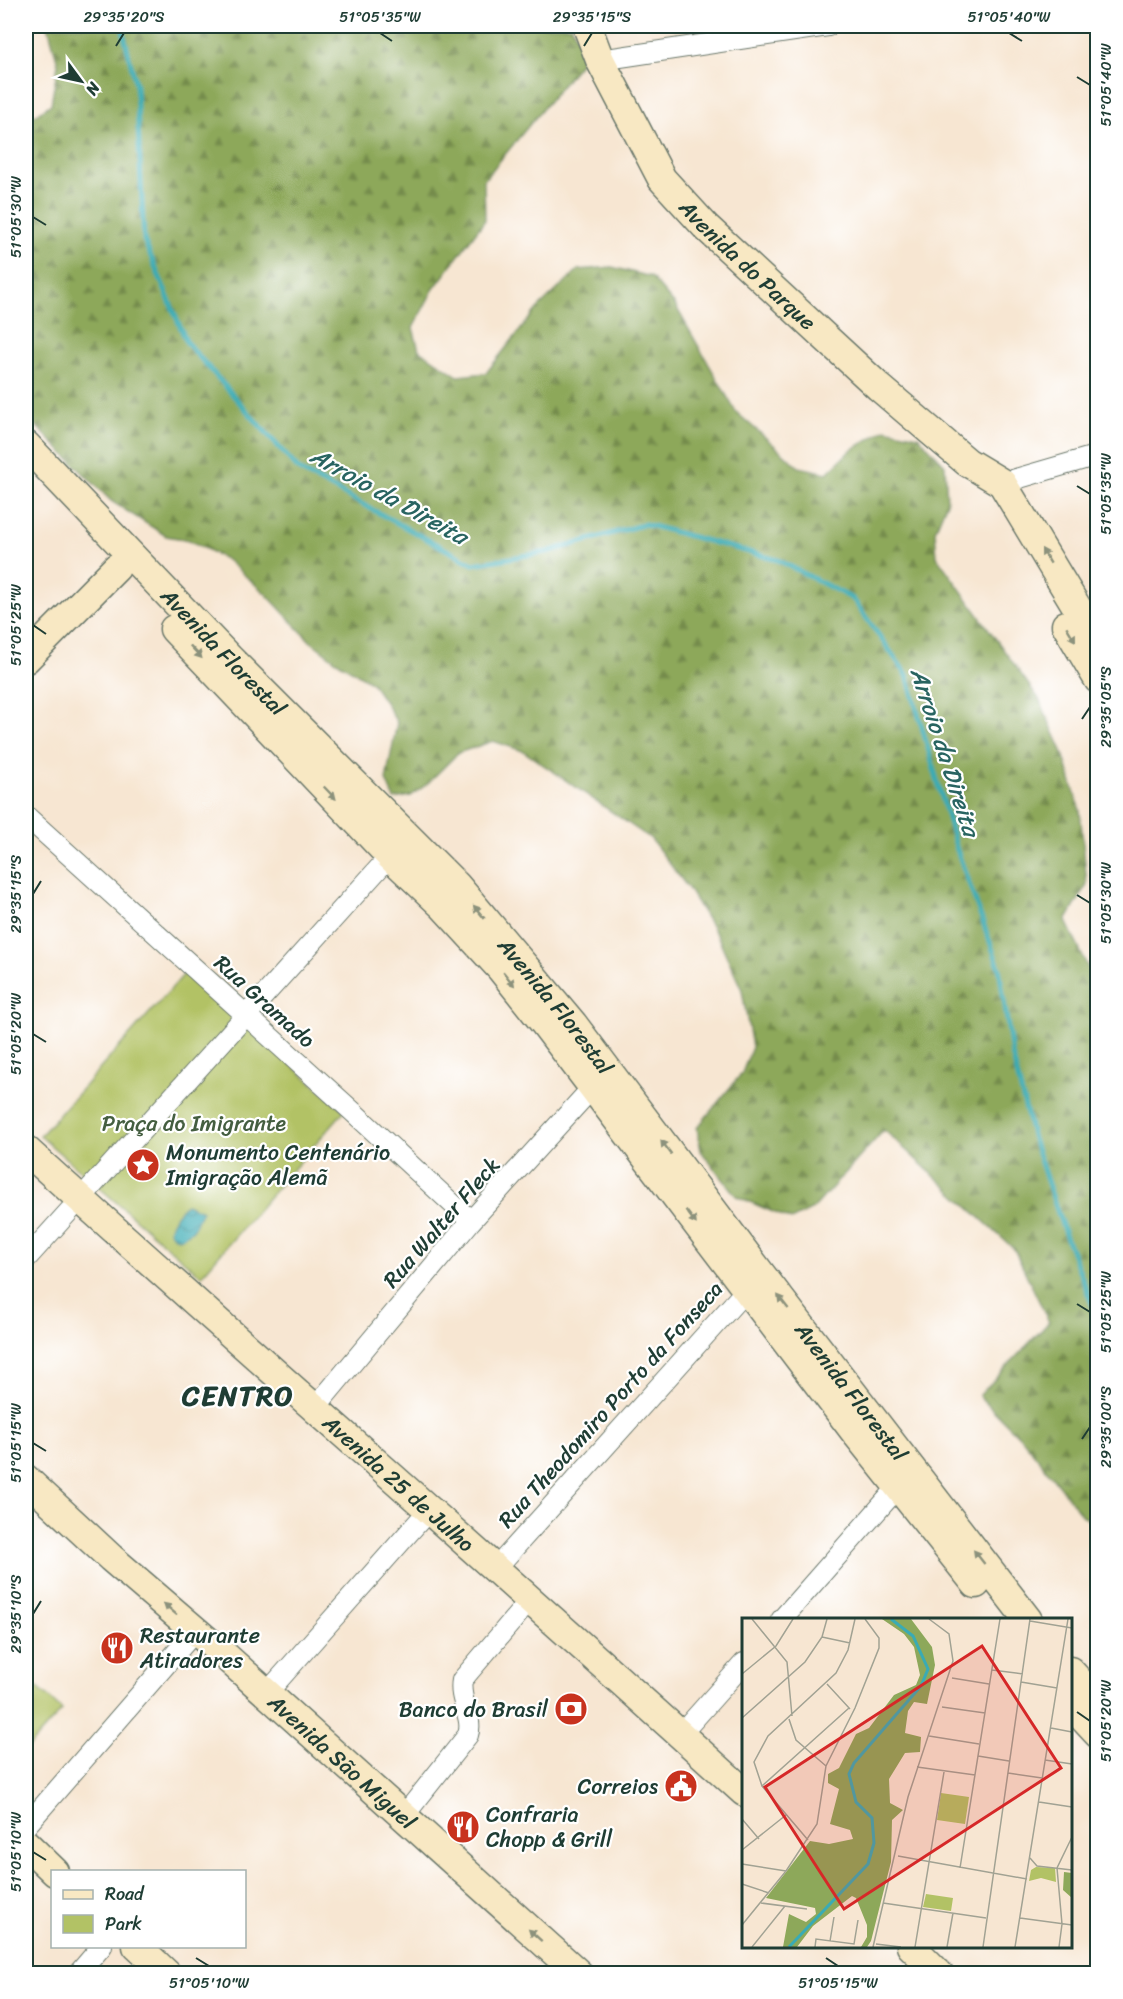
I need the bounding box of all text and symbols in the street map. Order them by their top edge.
text: 29°35'20"S [83,4,165,30]
text: 51°05'35"W [339,4,421,30]
text: 29°35'15"S [553,4,632,30]
text: 51°05'40"W [968,4,1051,30]
text: 51°05'40"W [1093,43,1119,126]
north arrow [51,51,111,111]
text: N [77,76,109,102]
text: 51°05'30"W [3,176,29,258]
street label: Avenida do Parque [668,189,826,340]
water label: Arroio da Direita [301,435,478,558]
text: 51°05'35"W [1093,453,1119,535]
one-way arrow [1041,547,1051,564]
street label: Avenida Florestal [150,577,297,726]
text: 51°05'25"W [3,584,29,666]
one-way arrow [1065,626,1076,642]
one-way arrow [189,645,203,660]
water label: Arroio da Direita [898,661,993,844]
text: 29°35'05"S [1093,666,1119,748]
one-way arrow [323,786,337,800]
text: 29°35'15"S [3,854,29,933]
text: 51°05'30"W [1093,862,1119,944]
one-way arrow [473,905,486,920]
street label: Avenida Florestal [487,928,624,1084]
street label: Rua Gramado [205,945,325,1058]
one-way arrow [502,971,515,986]
text: 51°05'20"W [3,992,29,1075]
park label: Praça do Imigrante [102,1104,287,1143]
place label: Monumento Centenário Imigração Alemã [165,1133,390,1197]
one-way arrow [660,1139,672,1154]
place icon: Monumento Centenário Imigração Alemã [125,1147,161,1183]
street label: Rua Walter Fleck [373,1148,510,1297]
one-way arrow [685,1210,697,1225]
street label: Rua Theodomiro Porto da Fonseca [488,1271,733,1537]
text: 51°05'25"W [1093,1271,1119,1353]
one-way arrow [777,1295,789,1311]
street label: Avenida Florestal [784,1312,918,1471]
district label: CENTRO [181,1371,294,1420]
text: 29°35'00"S [1093,1385,1119,1468]
text: 51°05'15"W [3,1403,29,1483]
street label: Avenida 25 de Julho [313,1404,484,1562]
one-way arrow [973,1549,985,1564]
text: 29°35'10"S [3,1574,29,1653]
one-way arrow [163,1602,178,1616]
place label: Restaurante Atiradores [139,1616,260,1680]
inset map [742,1618,1072,1948]
restaurant icon: Restaurante Atiradores [99,1630,135,1666]
text: 51°05'20"W [1093,1679,1119,1762]
street label: Avenida São Miguel [258,1683,426,1840]
place label: Banco do Brasil [399,1690,549,1729]
bank icon: Banco do Brasil [553,1691,589,1727]
place label: Correios [577,1767,658,1806]
public building icon: Correios [663,1768,699,1804]
place label: Confraria Chopp & Grill [486,1795,613,1859]
restaurant icon: Confraria Chopp & Grill [445,1809,481,1845]
text: 51°05'10"W [3,1812,29,1892]
legend [51,1870,246,1948]
text: Road [105,1878,145,1910]
text: Park [105,1908,142,1940]
one-way arrow [528,1928,543,1942]
text: 51°05'10"W [169,1970,249,1996]
text: 51°05'15"W [798,1970,878,1996]

